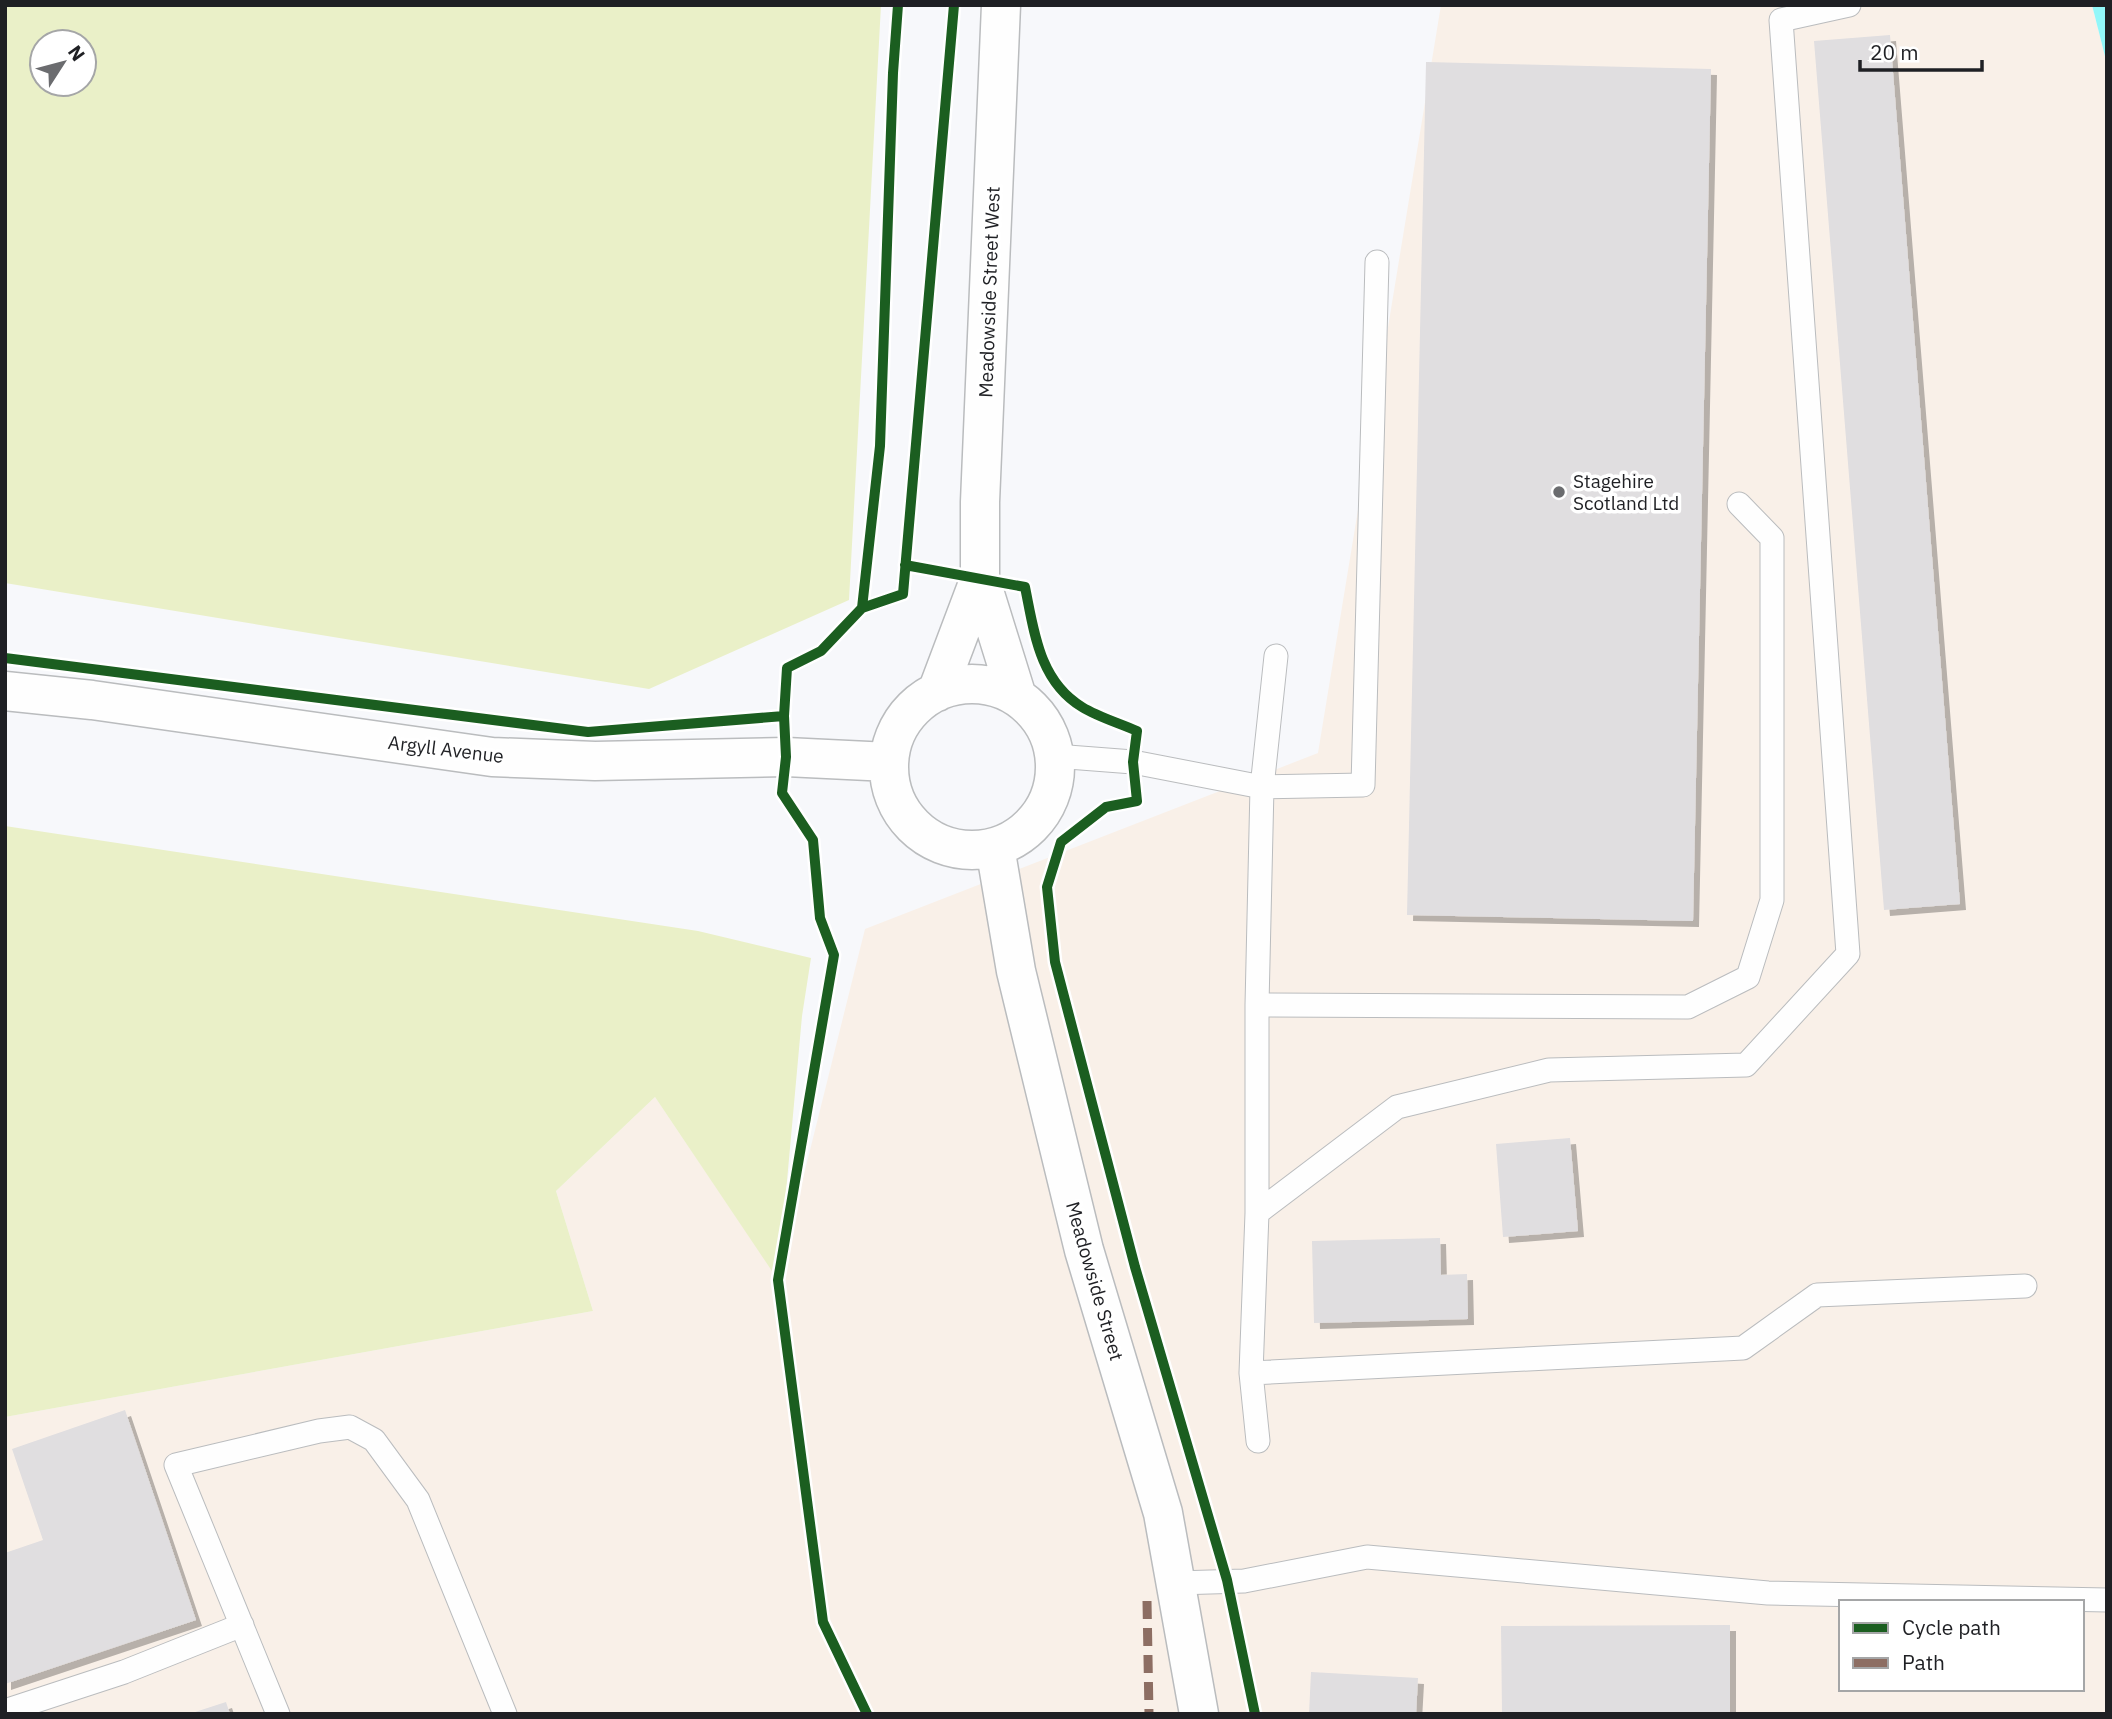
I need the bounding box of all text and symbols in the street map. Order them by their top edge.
north arrow [28,28,98,98]
scale bar [1860,28,1982,72]
text: 20 m [1870,38,1919,66]
text: N [63,40,91,66]
street label: Meadowside Street West [973,186,1005,398]
place label: Stagehire Scotland Ltd [1573,469,1679,515]
marker: Stagehire Scotland Ltd [1551,484,1567,500]
street label: Argyll Avenue [387,730,505,768]
street label: Meadowside Street [1061,1199,1129,1363]
legend [1839,1600,2084,1691]
text: Cycle path [1902,1613,2001,1641]
text: Path [1902,1648,1945,1676]

